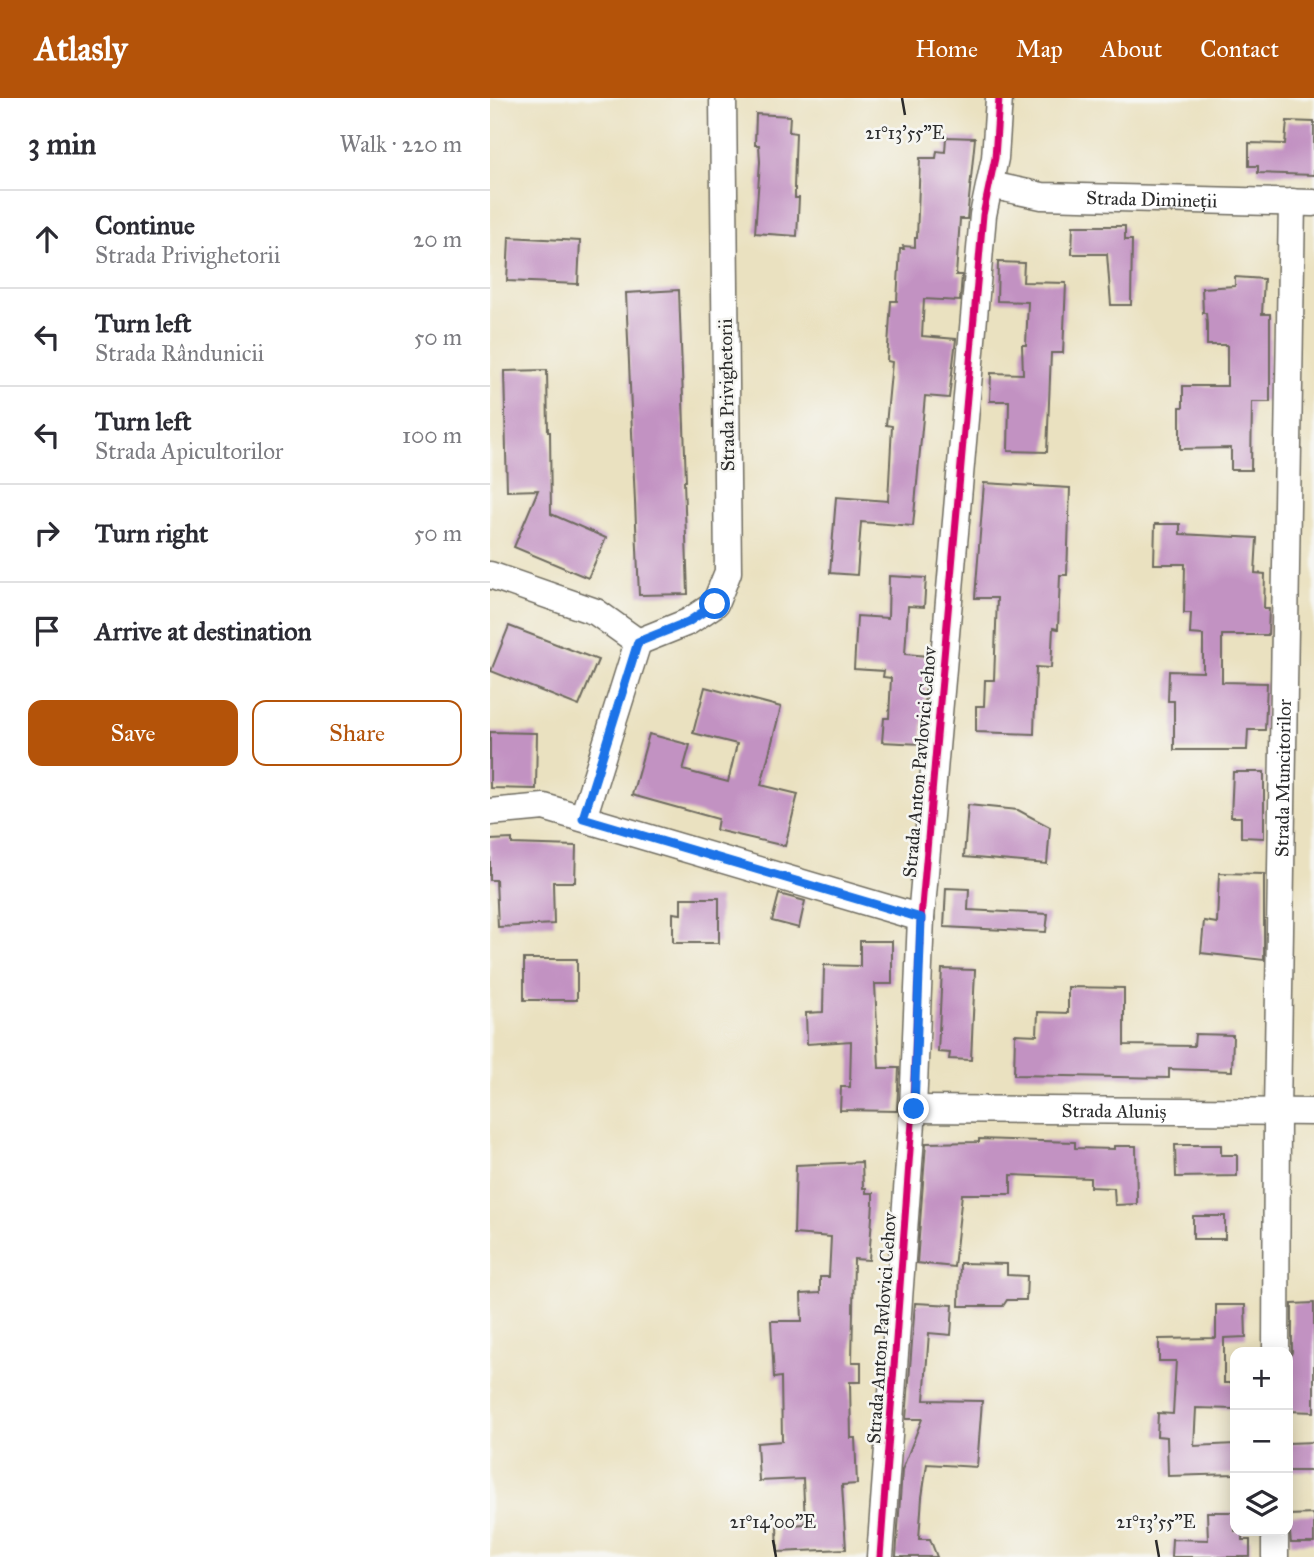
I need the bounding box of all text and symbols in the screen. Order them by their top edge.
text: Atlasly [35,29,127,69]
text: Home [915,34,978,64]
text: Map [1016,34,1063,64]
text: About [1101,34,1162,64]
text: Contact [1200,34,1279,64]
text: 21°13'55"E [865,122,945,144]
text: 3 min [28,126,96,162]
text: Walk · 220 m [339,130,462,158]
street label: Strada Dimineții [1086,186,1218,213]
text: Continue [95,209,195,241]
icon: ahead [28,220,66,258]
text: 20 m [413,225,462,253]
text: Strada Privighetorii [95,241,280,269]
text: Turn left [95,307,191,339]
icon: left [28,318,66,356]
street label: Strada Privighetorii [714,318,740,472]
text: 50 m [414,323,462,351]
text: Strada Rândunicii [95,339,264,367]
text: Turn left [95,405,191,437]
icon: left [28,416,66,454]
text: 100 m [402,421,462,449]
text: Strada Apicultorilor [95,437,283,465]
icon: right [28,514,66,552]
text: Turn right [95,517,208,549]
text: 50 m [414,519,462,547]
route start [699,588,730,619]
icon: arrive [28,612,66,650]
text: Arrive at destination [95,615,312,647]
street label: Strada Anton Pavlovici Cehov [898,645,941,879]
street label: Strada Muncitorilor [1270,698,1296,857]
button: Save [28,700,238,766]
button: Share [252,700,462,766]
route end [898,1093,929,1124]
street label: Strada Aluniș [1061,1099,1167,1123]
street label: Strada Anton Pavlovici Cehov [862,1211,901,1445]
map controls [1230,1347,1293,1536]
button: + [1230,1347,1293,1410]
button: − [1230,1410,1293,1473]
button: layers [1230,1473,1293,1536]
text: 21°14'00"E [730,1511,816,1533]
text: 21°13'55"E [1116,1511,1196,1533]

